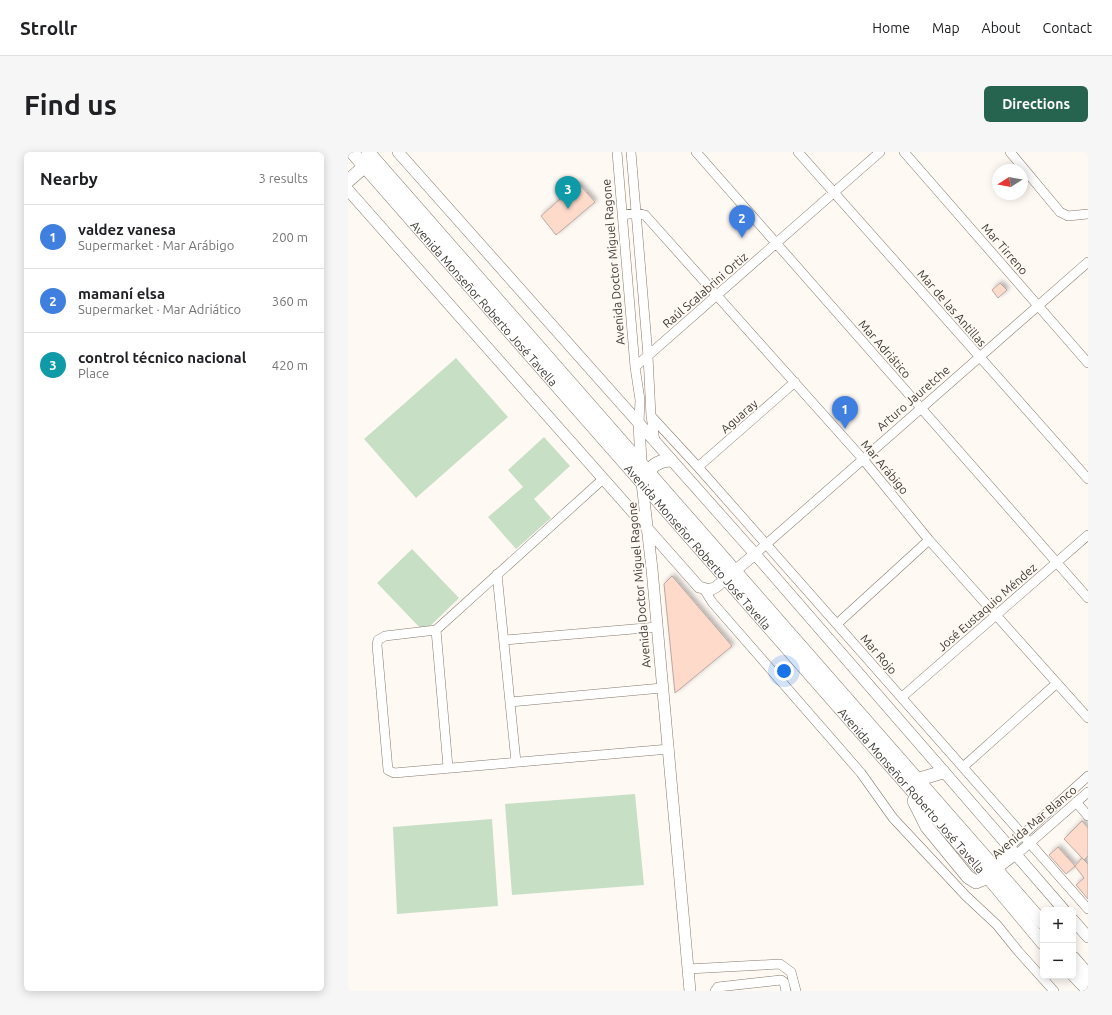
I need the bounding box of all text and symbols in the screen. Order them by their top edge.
text: Strollr [20,17,77,39]
text: Home [872,20,910,36]
text: Map [932,20,960,36]
text: About [982,20,1021,36]
text: Contact [1043,20,1092,36]
button: Directions [984,86,1088,122]
text: Find us [24,89,117,120]
north arrow [992,164,1028,200]
text: Nearby [40,169,98,188]
text: 3 results [258,171,308,185]
pin: 3 [555,176,581,209]
street label: Avenida Doctor Miguel Ragone [599,178,627,346]
pin: 2 [729,205,755,238]
street label: Avenida Monseñor Roberto José Tavella [409,218,560,388]
text: valdez vanesa [78,221,176,238]
street label: Mar Tirreno [979,221,1031,277]
text: 1 [49,230,57,244]
text: 200 m [272,230,308,244]
text: Supermarket · Mar Arábigo [78,238,234,252]
street label: Raúl Scalabrini Ortiz [660,249,750,330]
street label: Mar de las Antillas [915,267,989,349]
text: mamaní elsa [78,285,165,302]
text: 2 [49,294,57,308]
text: 360 m [272,294,308,308]
text: Supermarket · Mar Adriático [78,302,241,316]
street label: Mar Adriático [856,317,914,381]
text: control técnico nacional [78,349,246,366]
text: 3 [49,358,57,372]
text: 420 m [272,358,308,372]
street label: Arturo Jauretche [874,363,952,433]
text: Place [78,366,109,380]
street label: Aguaray [718,396,760,435]
pin: 1 [832,396,858,429]
street label: Mar Arábigo [859,437,911,497]
street label: Avenida Monseñor Roberto José Tavella [622,461,774,632]
street label: Avenida Doctor Miguel Ragone [625,501,653,669]
street label: José Eustaquio Méndez [935,560,1039,653]
street label: Mar Rojo [858,632,900,676]
your location [774,661,794,681]
street label: Avenida Monseñor Roberto José Tavella [836,705,988,875]
street label: Avenida Mar Blanco [989,783,1079,861]
map controls [1040,907,1076,979]
button: + [1040,907,1076,943]
button: − [1040,943,1076,979]

